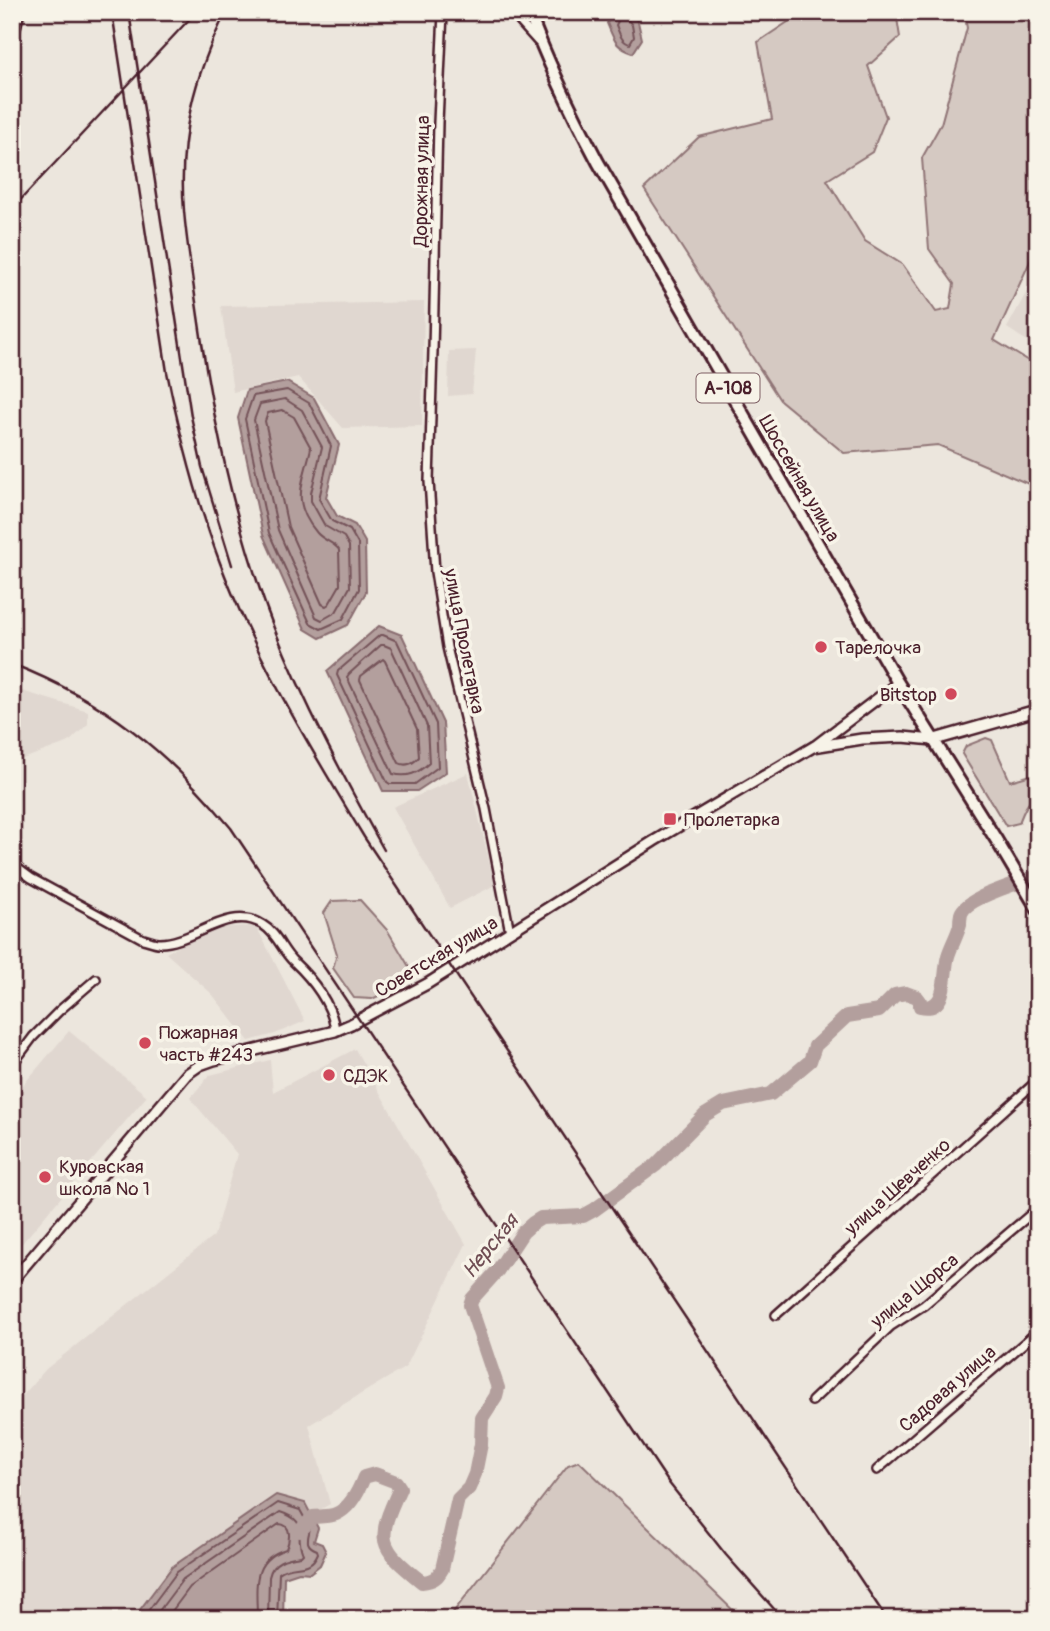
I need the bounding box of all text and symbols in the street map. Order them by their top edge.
street label: Дорожная улица [409,115,435,248]
road number: А-108 [696,374,760,402]
street label: Шоссейная улица [753,411,845,546]
street label: улица Пролетарка [438,566,490,716]
place label: Тарелочка [835,636,921,660]
marker: Тарелочка [813,639,829,655]
place label: Bitstop [880,683,937,707]
marker: Bitstop [943,686,959,702]
place label: Пролетарка [684,808,780,832]
marker: Пролетарка [662,811,678,827]
street label: Советская улица [371,911,502,1003]
place label: Пожарная часть #243 [159,1021,253,1067]
marker: Пожарная часть #243 [137,1035,153,1051]
place label: СДЭК [343,1064,388,1088]
marker: СДЭК [321,1067,337,1083]
street label: улица Шевченко [839,1133,956,1241]
place label: Куровская школа № 1 [59,1155,150,1201]
marker: Куровская школа № 1 [37,1169,53,1185]
water label: Нерская [456,1207,526,1284]
street label: улица Щорса [865,1248,963,1334]
street label: Садовая улица [894,1340,1001,1437]

